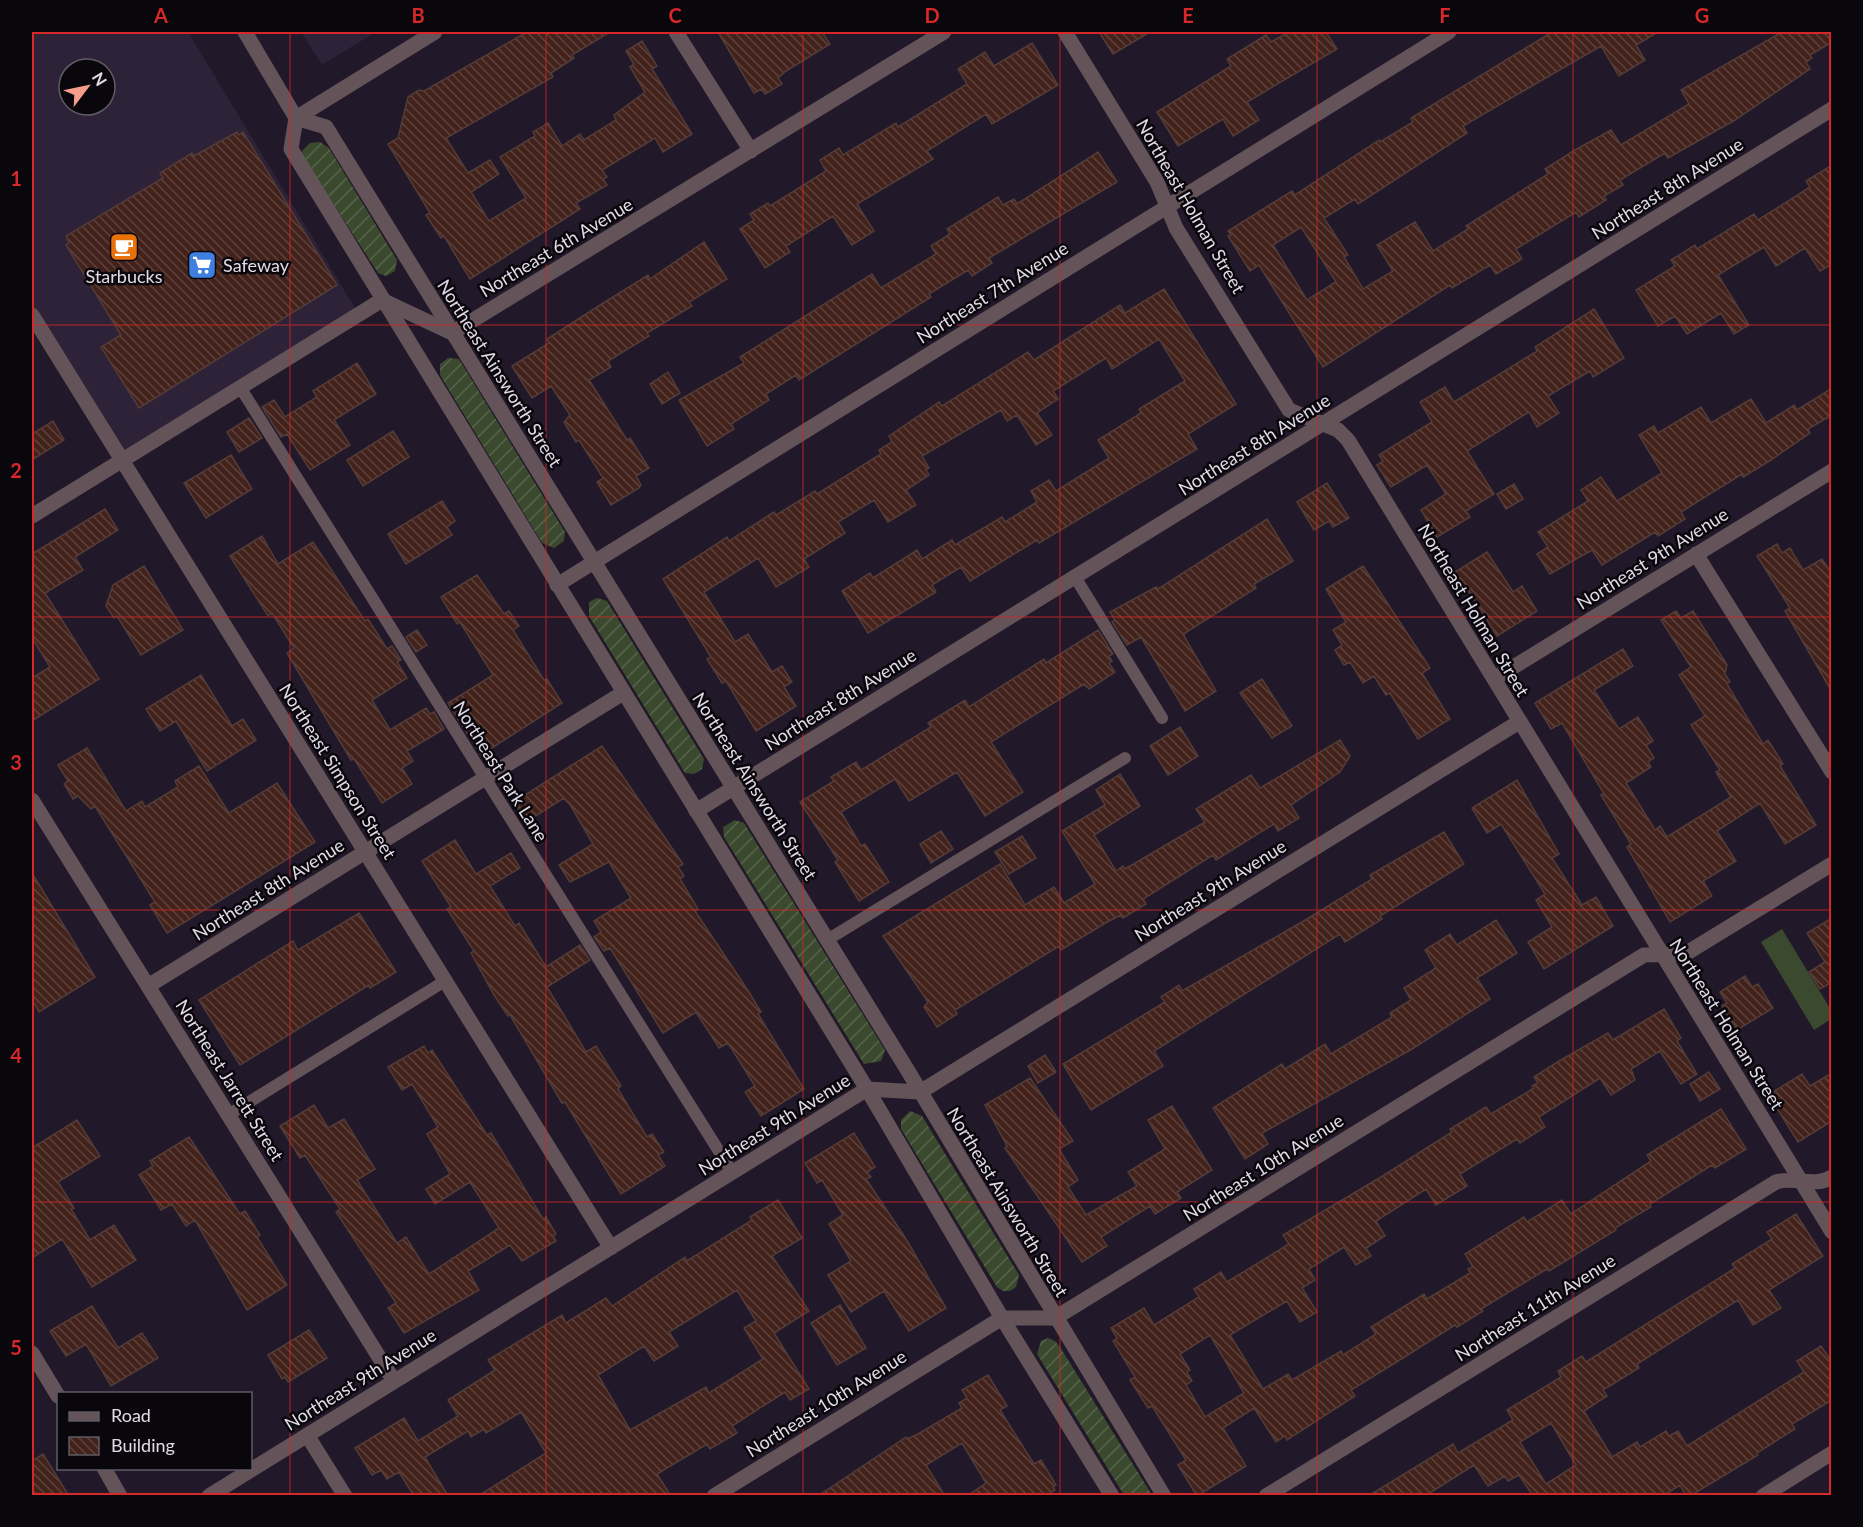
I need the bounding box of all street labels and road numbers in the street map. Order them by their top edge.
street label: Northeast Holman Street [1132,115,1250,298]
street label: Northeast 8th Avenue [1587,132,1747,244]
street label: Northeast 6th Avenue [476,193,636,301]
street label: Northeast 7th Avenue [912,236,1072,348]
street label: Northeast Ainsworth Street [433,275,567,471]
street label: Northeast 8th Avenue [1174,388,1334,500]
street label: Northeast 9th Avenue [1572,502,1732,614]
street label: Northeast Holman Street [1414,520,1535,701]
street label: Northeast 8th Avenue [760,643,920,755]
street label: Northeast Simpson Street [275,679,401,863]
street label: Northeast Ainsworth Street [688,688,822,884]
street label: Northeast Park Lane [449,697,553,845]
street label: Northeast 8th Avenue [188,833,348,945]
street label: Northeast 9th Avenue [1130,834,1290,946]
street label: Northeast Holman Street [1665,934,1789,1114]
street label: Northeast Jarrett Street [171,995,289,1165]
street label: Northeast 9th Avenue [694,1068,854,1180]
street label: Northeast Ainsworth Street [943,1103,1074,1301]
street label: Northeast 10th Avenue [1179,1109,1347,1225]
street label: Northeast 11th Avenue [1451,1249,1619,1365]
street label: Northeast 9th Avenue [280,1323,440,1435]
street label: Northeast 10th Avenue [742,1345,910,1461]

